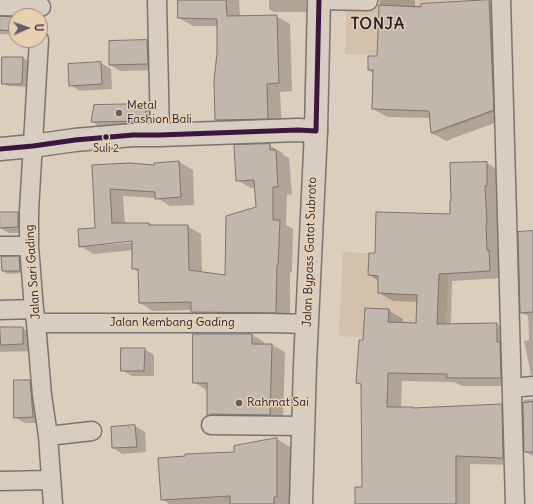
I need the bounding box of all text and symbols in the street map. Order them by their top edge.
north arrow [8,8,48,48]
district label: TONJA [351,14,405,34]
text: U [32,24,46,32]
place label: Metal Fashion Bali [127,99,192,127]
marker: Metal Fashion Bali [114,108,124,118]
marker: Suli 2 [101,132,111,142]
place label: Suli 2 [93,142,119,156]
street label: Jalan Bypass Gatot Subroto [300,177,320,327]
street label: Jalan Sari Gading [23,224,43,320]
street label: Jalan Kembang Gading [109,316,235,330]
place label: Rahmat Sai [247,396,309,410]
marker: Rahmat Sai [234,398,244,408]

